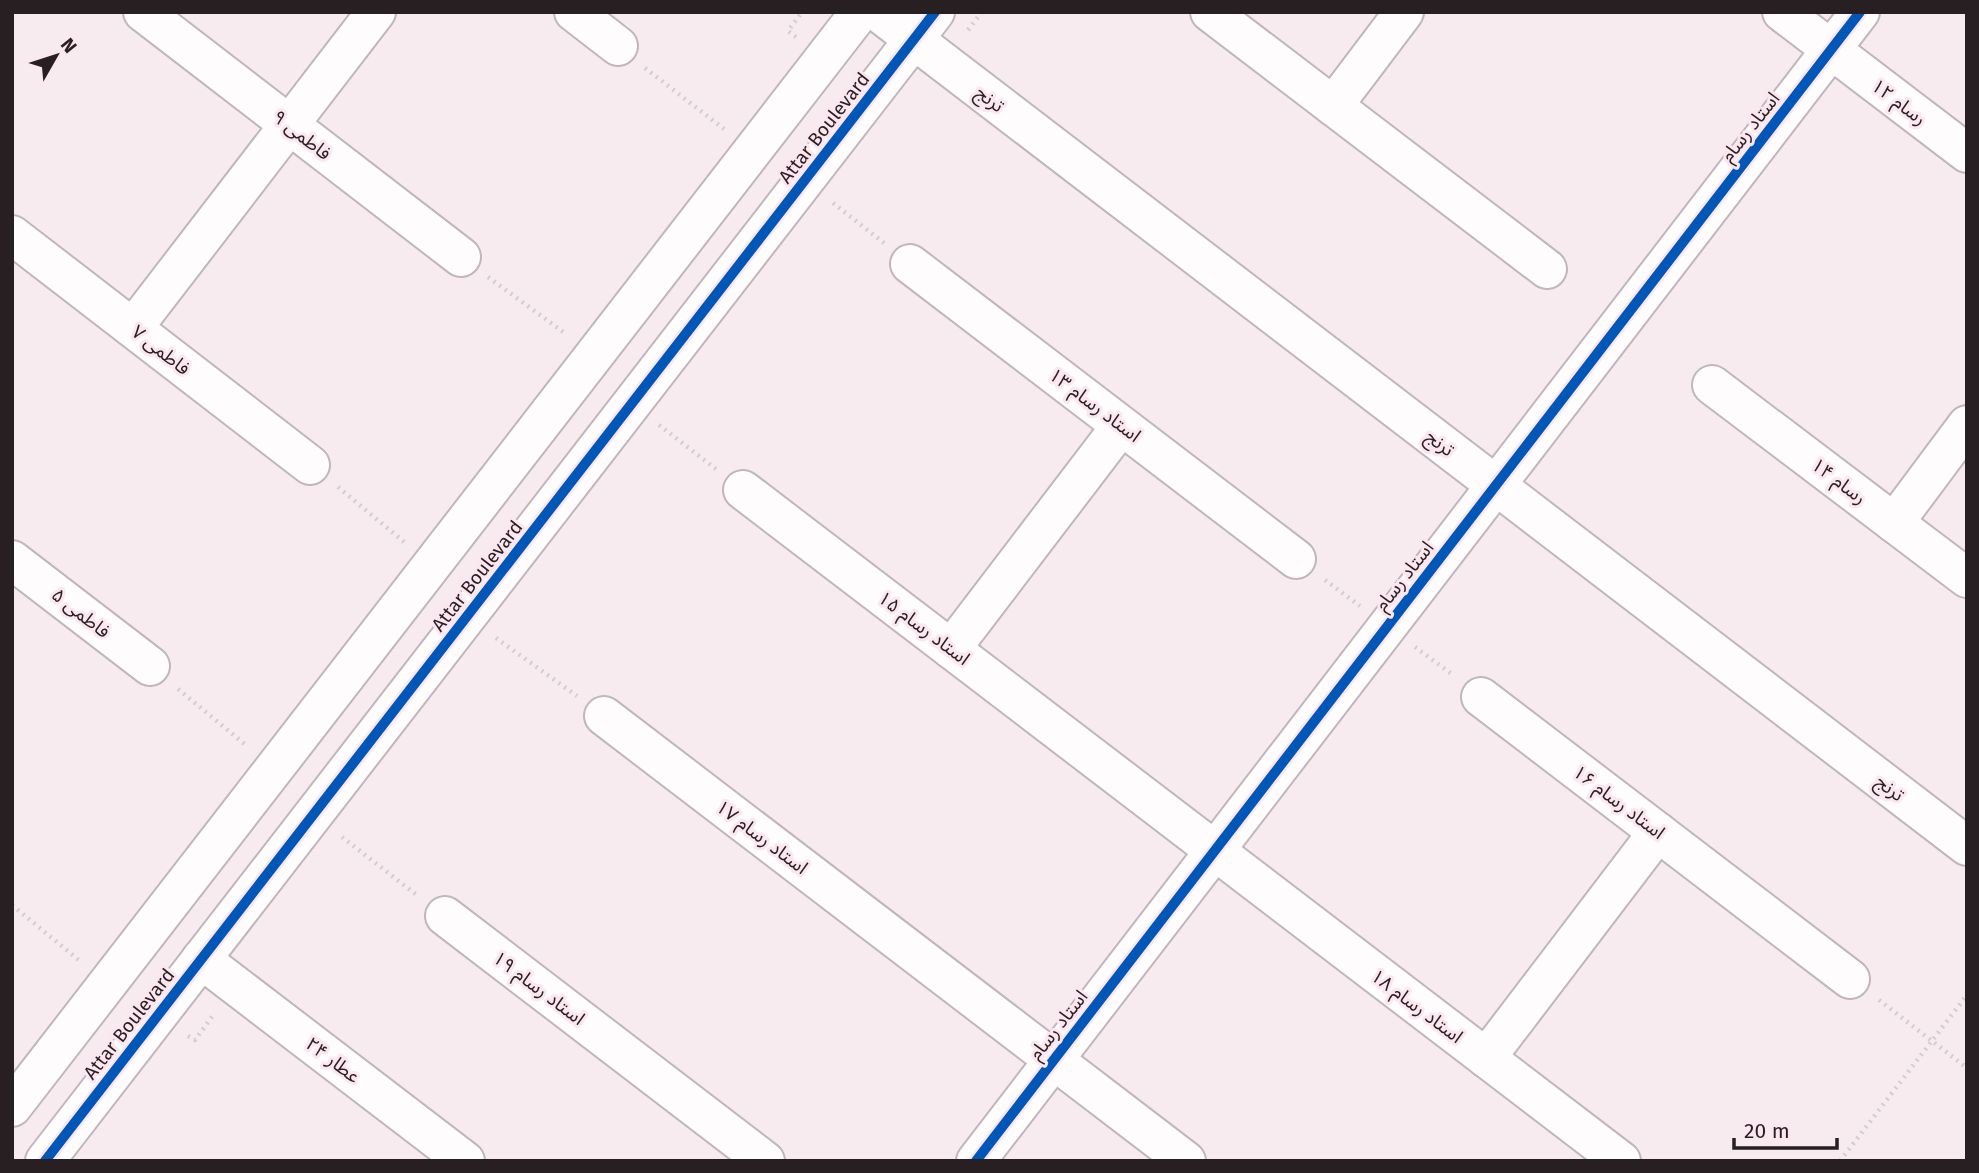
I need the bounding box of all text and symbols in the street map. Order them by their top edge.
north arrow [21,21,91,91]
text: N [56,33,82,58]
street label: Attar Boulevard [774,68,874,188]
street label: رسام ۱۲ [1865,74,1931,132]
street label: ترنج [969,81,1009,120]
street label: استاد رسام [1716,88,1787,168]
street label: فاطمی ۹ [268,105,336,165]
street label: فاطمی ۷ [127,320,195,380]
street label: استاد رسام ۱۳ [1043,363,1145,449]
street label: ترنج [1419,425,1459,464]
street label: رسام ۱۴ [1805,453,1871,511]
street label: Attar Boulevard [427,516,527,636]
street label: استاد رسام [1370,537,1441,617]
street label: فاطمی ۵ [47,583,115,643]
street label: استاد رسام ۱۵ [872,586,974,672]
street label: استاد رسام ۱۶ [1567,760,1669,846]
street label: ترنج [1869,770,1909,809]
street label: استاد رسام ۱۷ [710,795,812,881]
street label: استاد رسام ۱۹ [487,946,589,1032]
street label: Attar Boulevard [79,964,179,1084]
street label: استاد رسام ۱۸ [1365,964,1467,1050]
street label: استاد رسام [1024,986,1095,1066]
street label: عطار ۲۴ [301,1032,365,1088]
scale bar [1734,1106,1837,1150]
text: 20 m [1744,1118,1790,1144]

